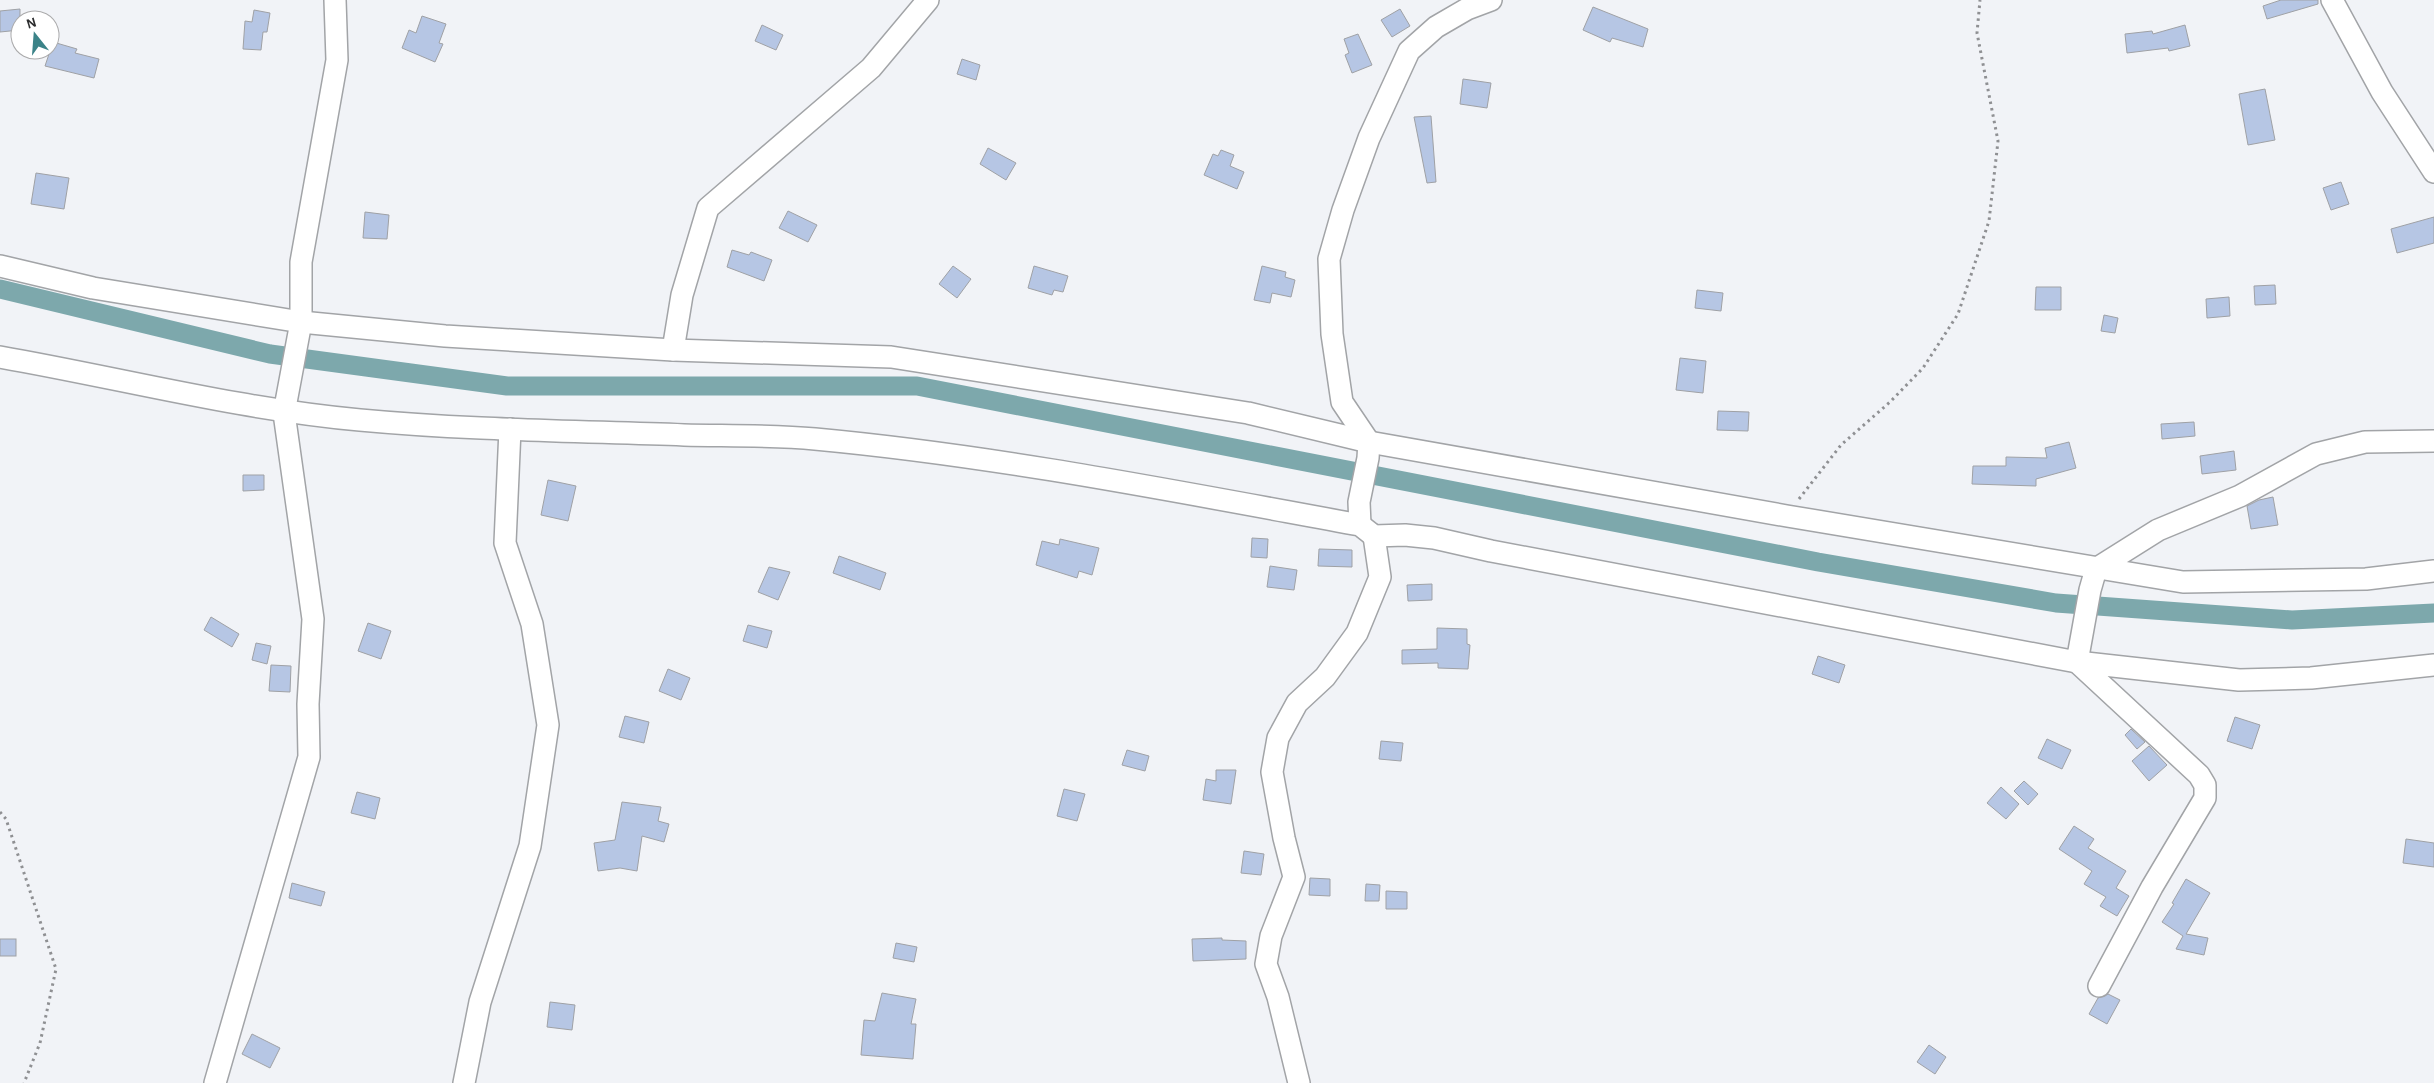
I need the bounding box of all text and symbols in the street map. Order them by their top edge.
north arrow [10,10,60,60]
text: N [25,15,38,32]

